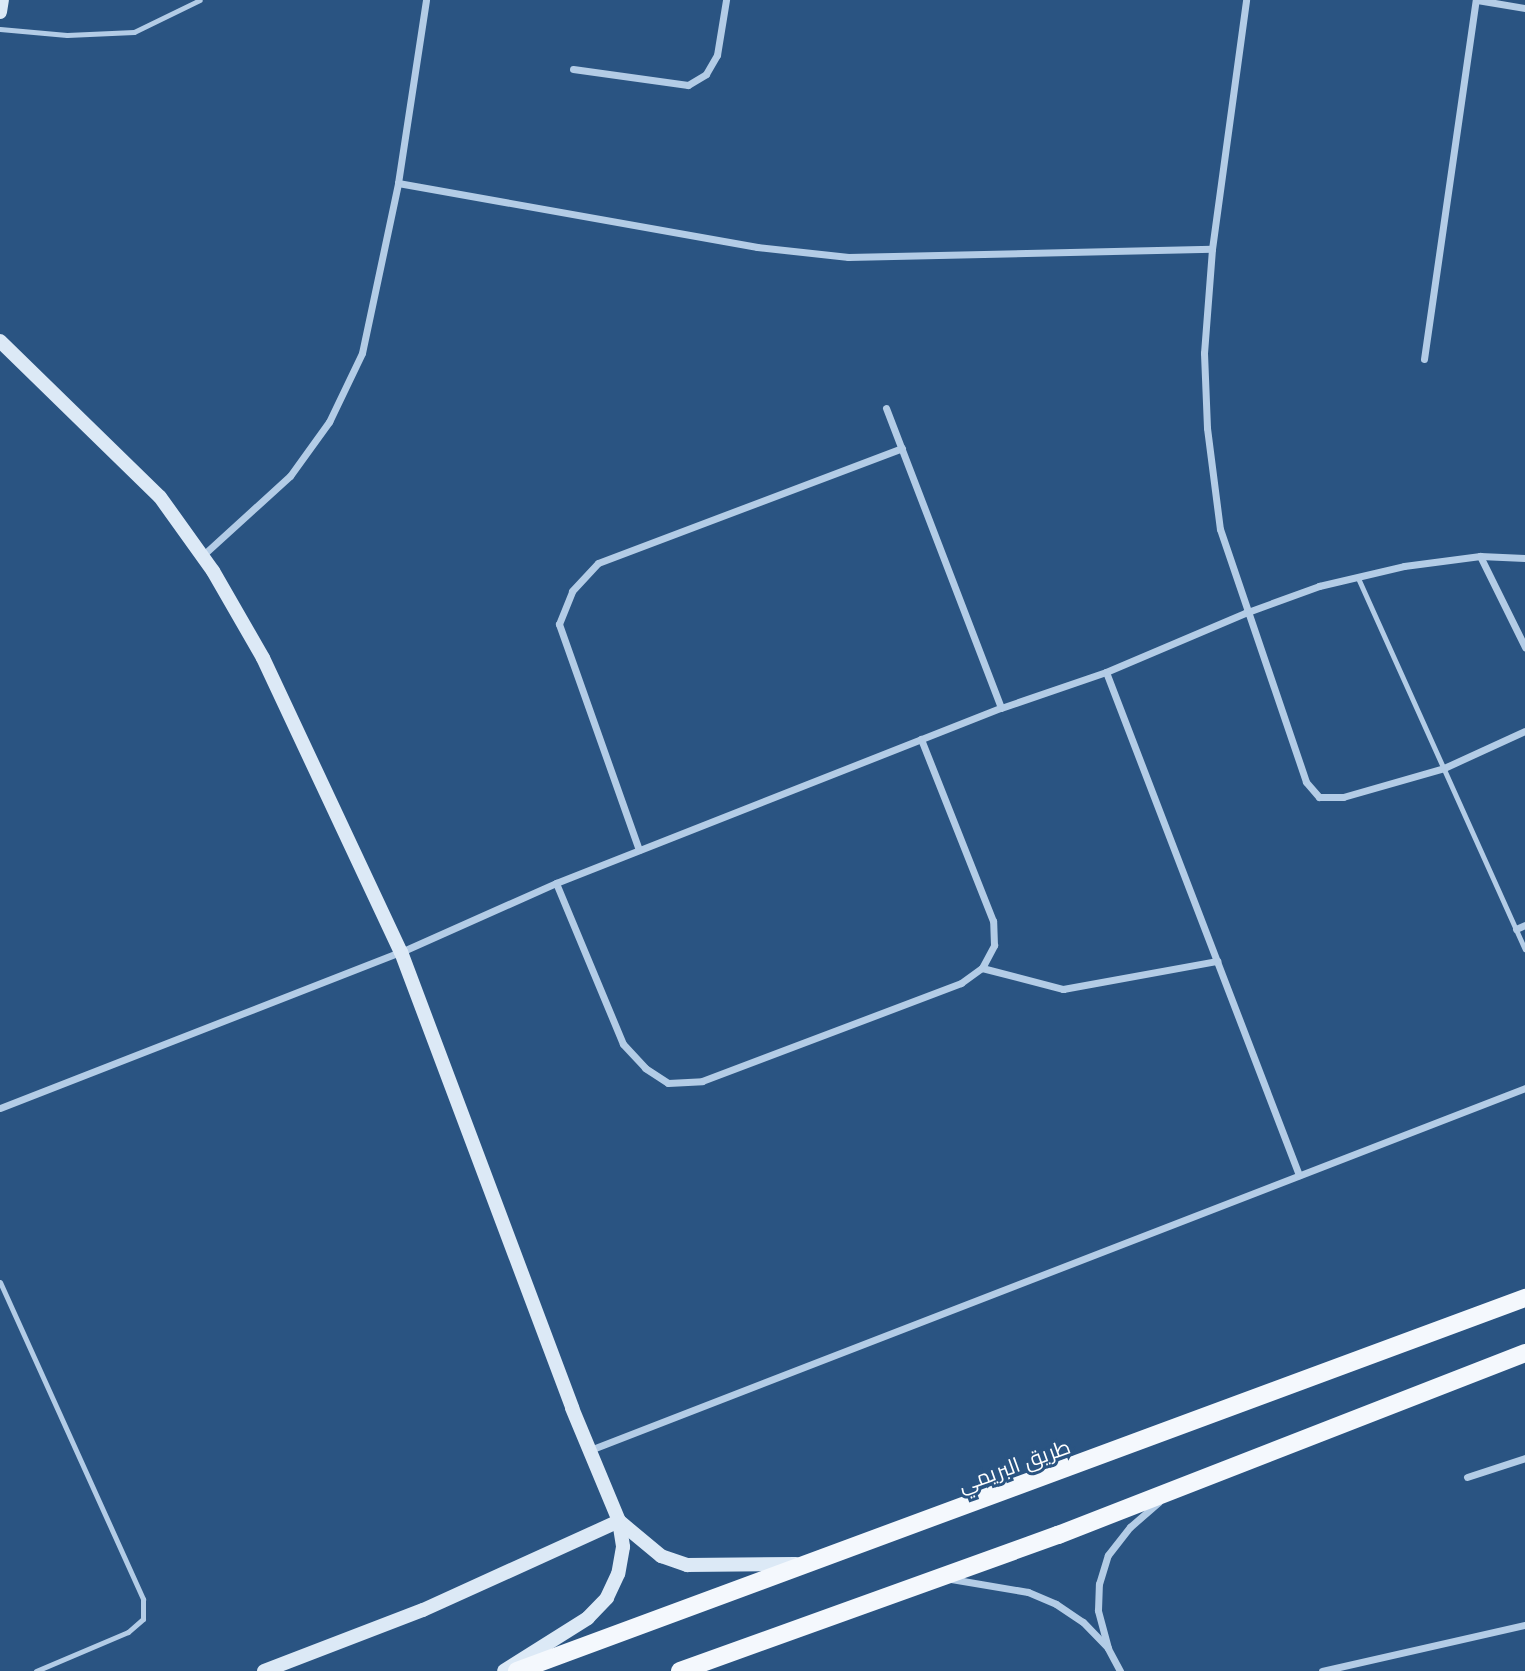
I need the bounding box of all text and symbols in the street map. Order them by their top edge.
street label: طريق البريمي [955,1433,1073,1497]

